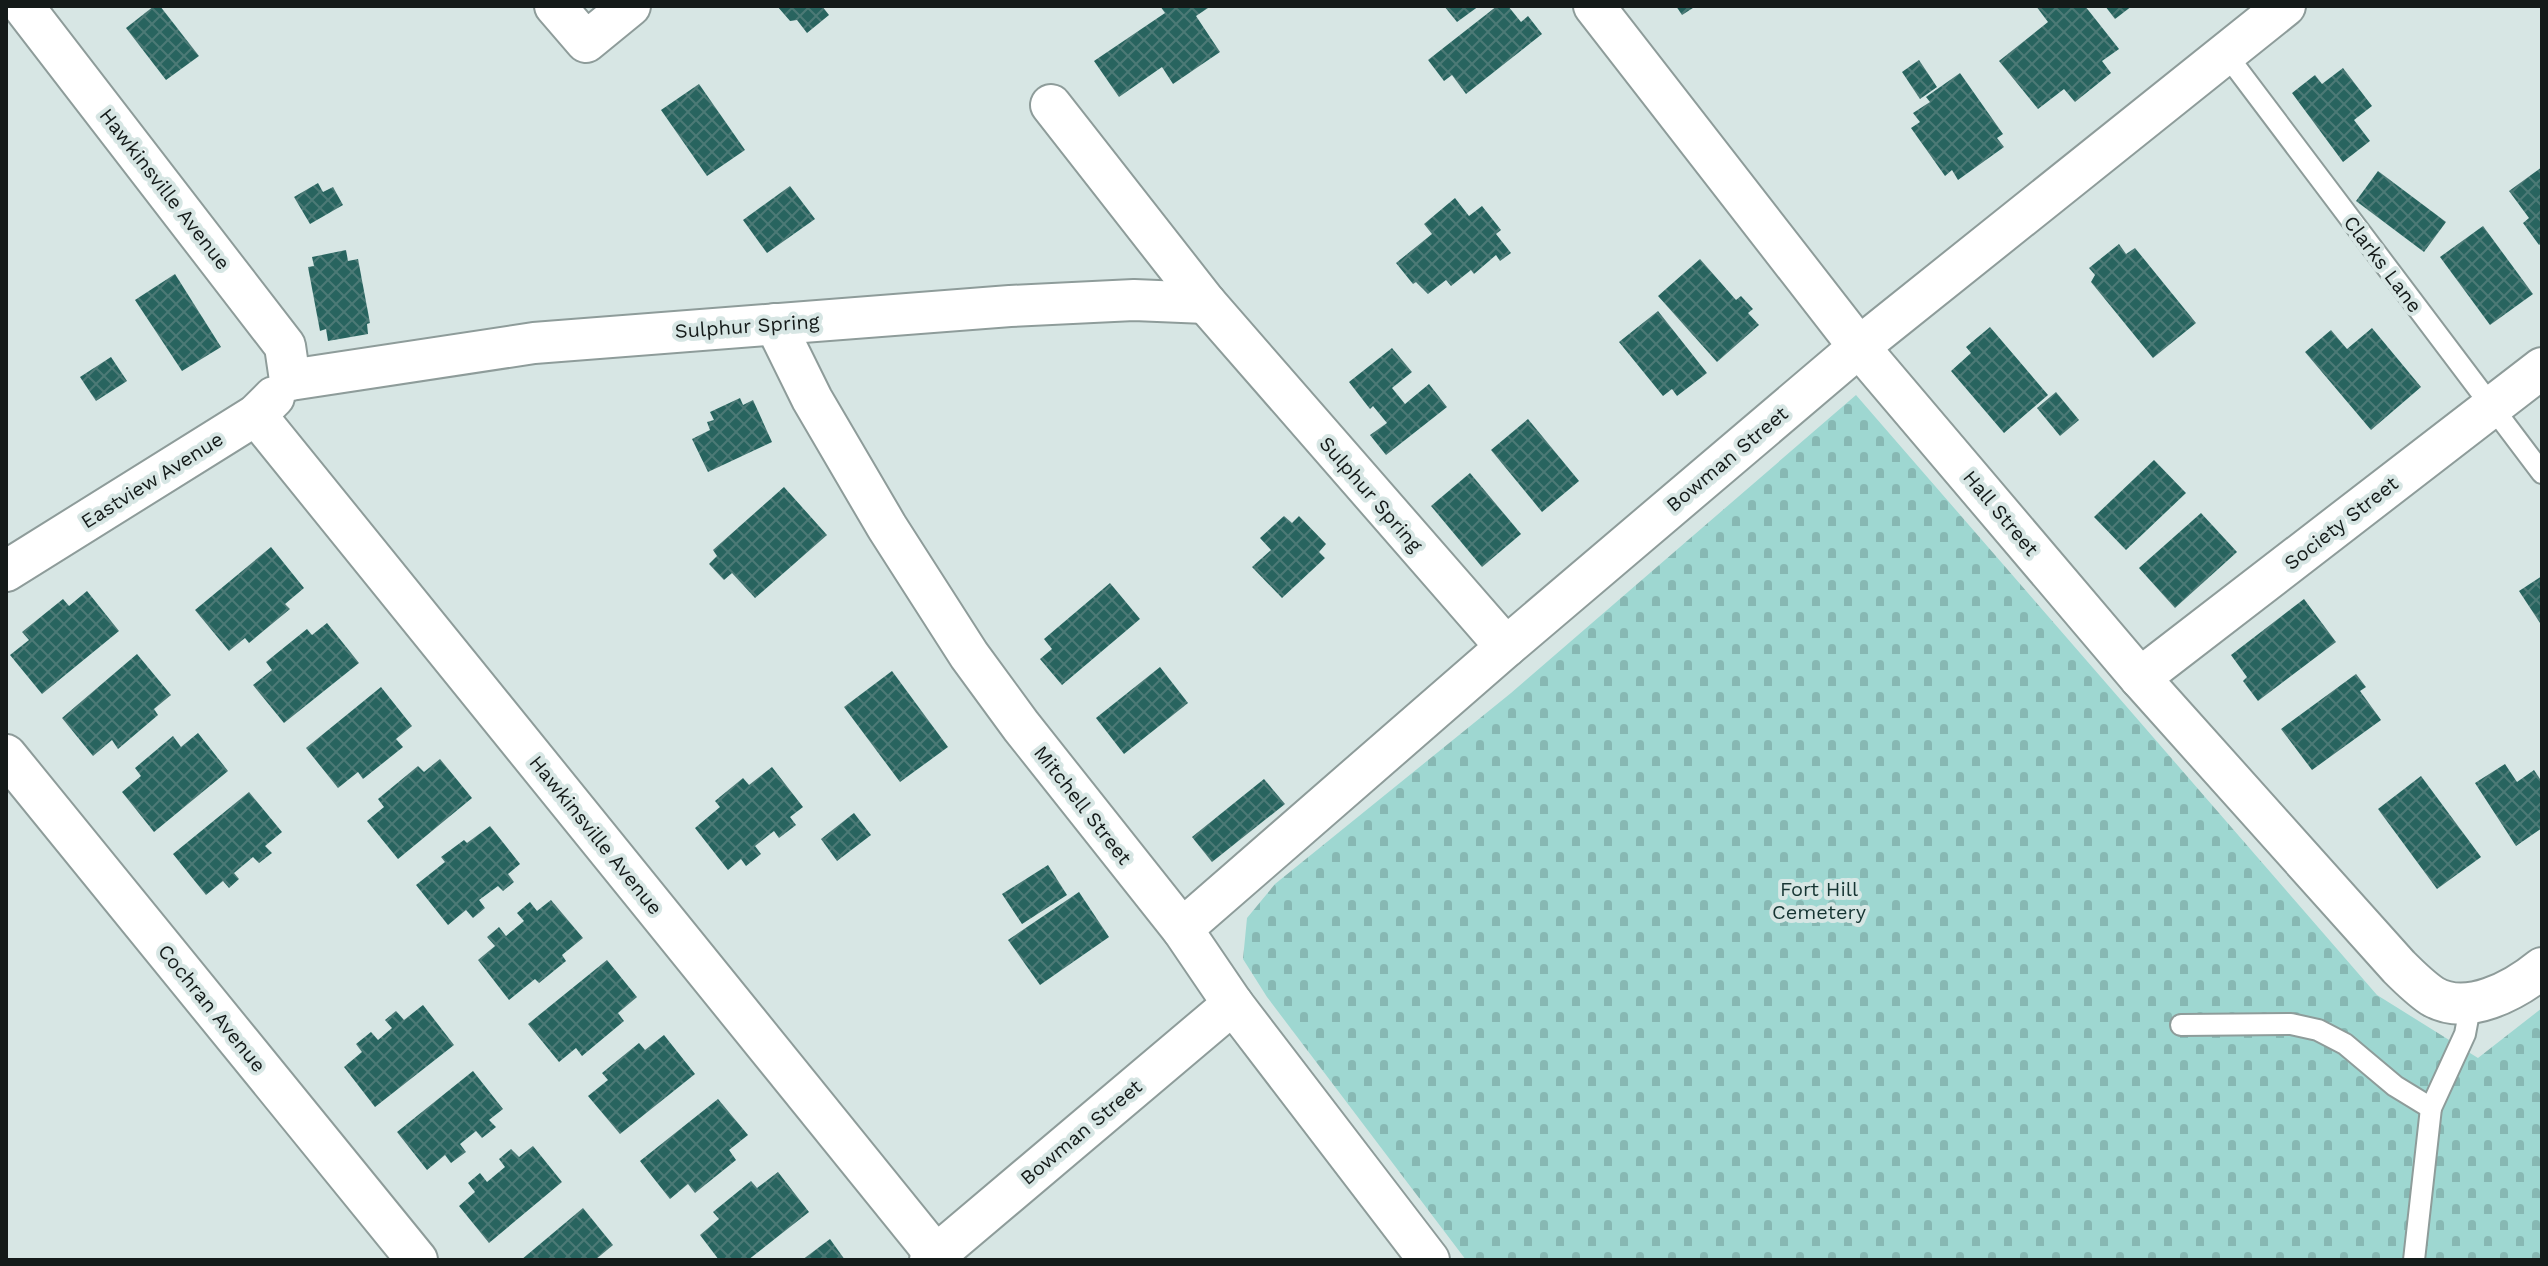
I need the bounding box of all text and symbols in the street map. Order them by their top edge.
street label: Hawkinsville Avenue [95,104,235,274]
street label: Clarks Lane [2339,211,2427,317]
street label: Sulphur Spring [674,309,820,343]
street label: Bowman Street [1661,401,1793,517]
street label: Eastview Avenue [76,427,228,533]
street label: Sulphur Spring [1314,432,1428,557]
street label: Hall Street [1958,465,2044,561]
street label: Society Street [2279,471,2403,575]
street label: Mitchell Street [1029,741,1137,870]
street label: Hawkinsville Avenue [524,751,668,919]
park label: Fort Hill Cemetery [1772,877,1867,924]
street label: Cochran Avenue [153,939,271,1077]
street label: Bowman Street [1015,1074,1147,1190]

